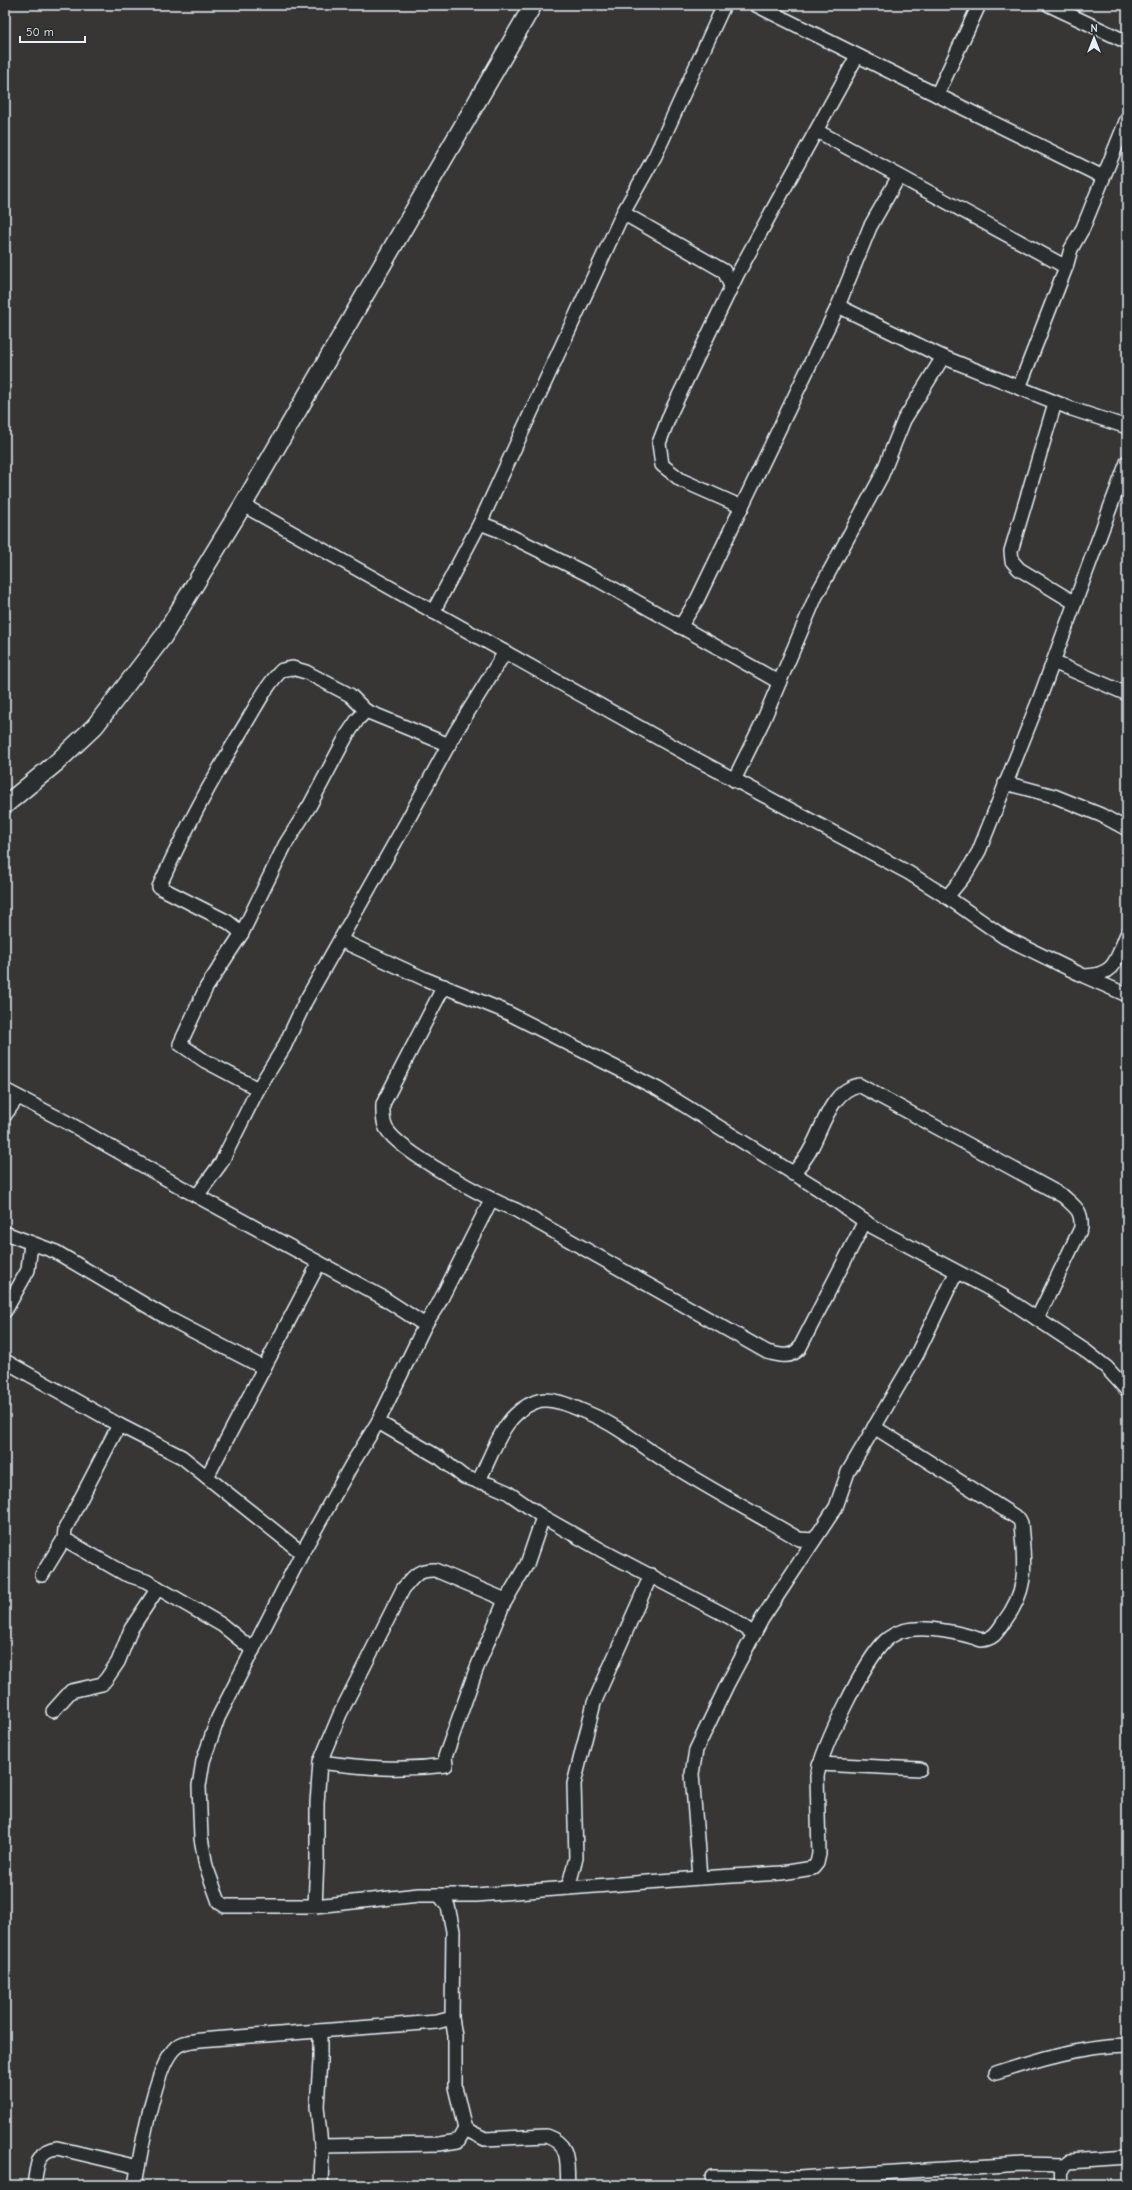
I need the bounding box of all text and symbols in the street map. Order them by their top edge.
scale bar [20,18,85,44]
north arrow [1074,18,1114,58]
text: N [1090,22,1098,35]
text: 50 m [26,25,54,39]

